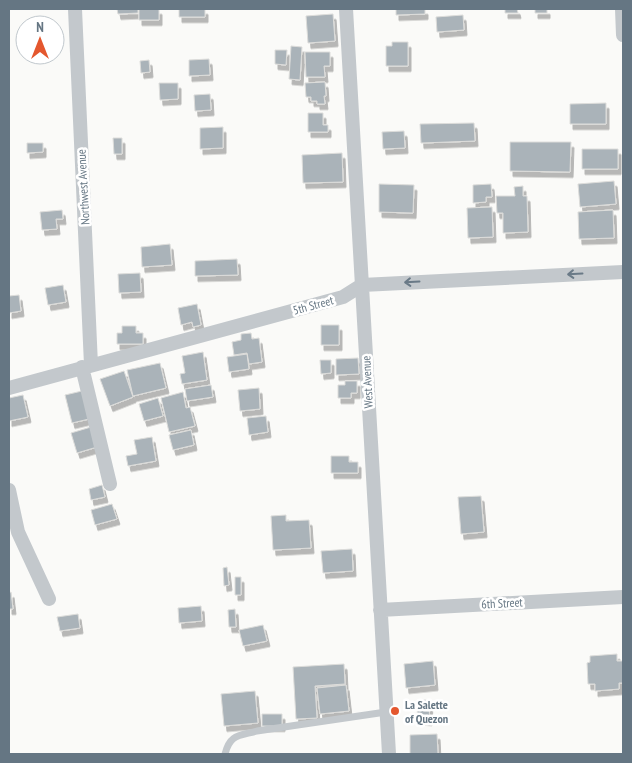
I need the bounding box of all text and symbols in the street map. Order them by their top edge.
north arrow [15,15,65,65]
text: N [36,18,44,36]
street label: Northwest Avenue [74,149,92,225]
one-way arrow [567,270,583,279]
one-way arrow [405,278,421,287]
street label: 5th Street [291,292,336,318]
street label: West Avenue [358,355,376,409]
street label: 6th Street [481,594,524,612]
place label: La Salette of Quezon [405,697,448,726]
marker: La Salette of Quezon [389,705,401,717]

